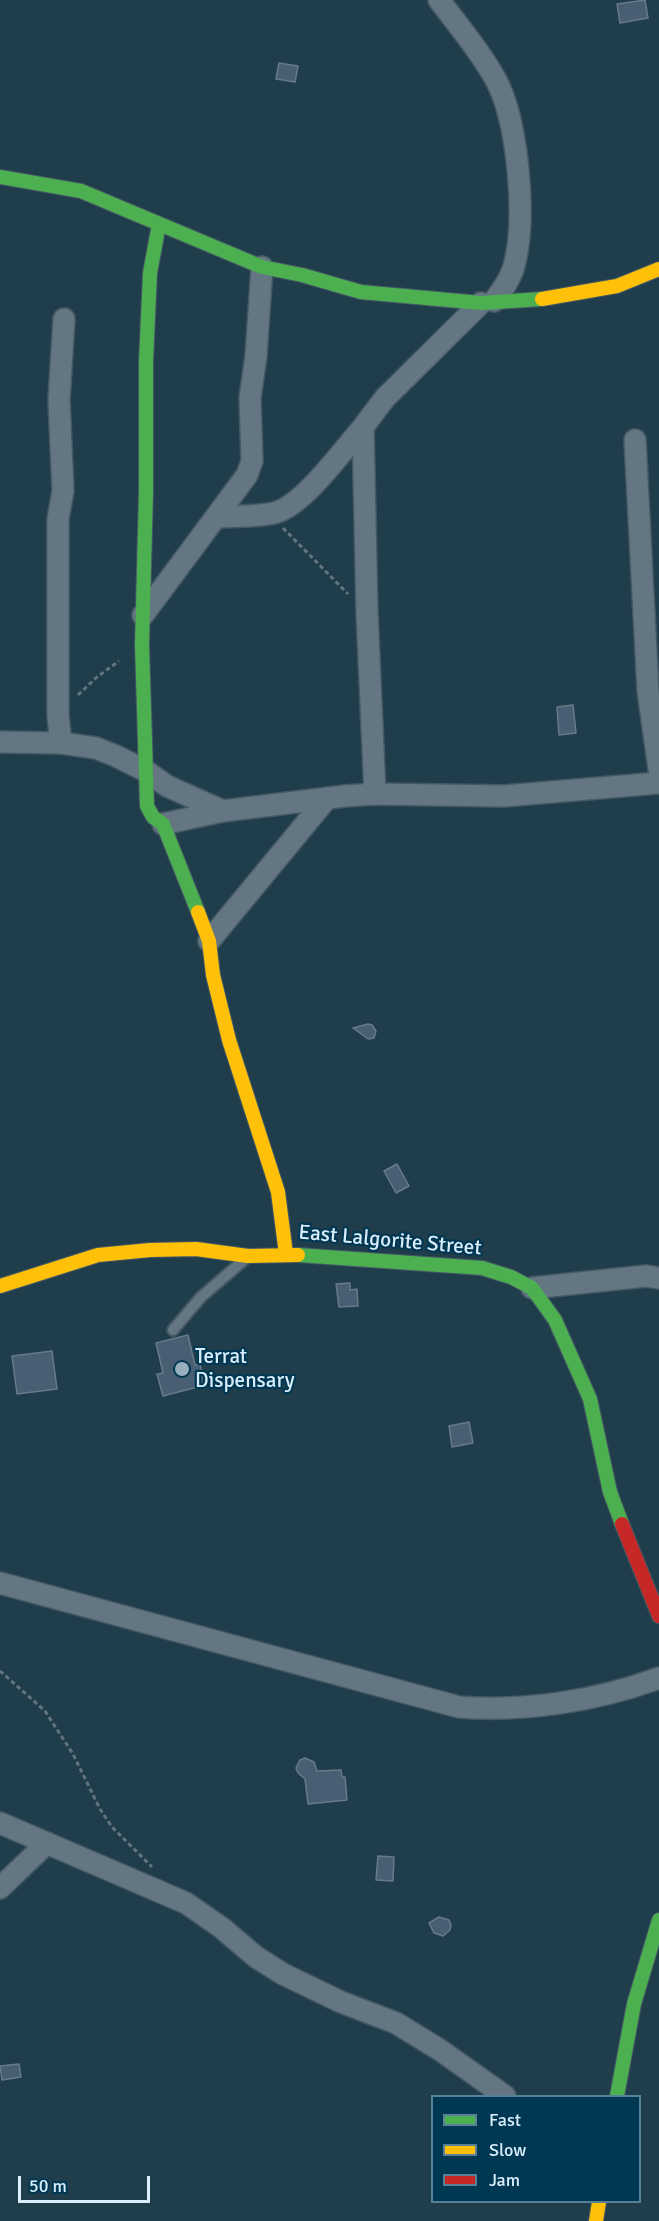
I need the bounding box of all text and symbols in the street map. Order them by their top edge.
street label: East Lalgorite Street [297,1220,483,1262]
place label: Terrat Dispensary [195,1344,294,1394]
marker: Terrat Dispensary [173,1360,191,1378]
legend [431,2095,641,2203]
text: Fast [489,2109,521,2131]
text: Slow [489,2139,526,2161]
scale bar [21,2164,153,2202]
text: Jam [489,2169,520,2191]
text: 50 m [29,2175,67,2197]

